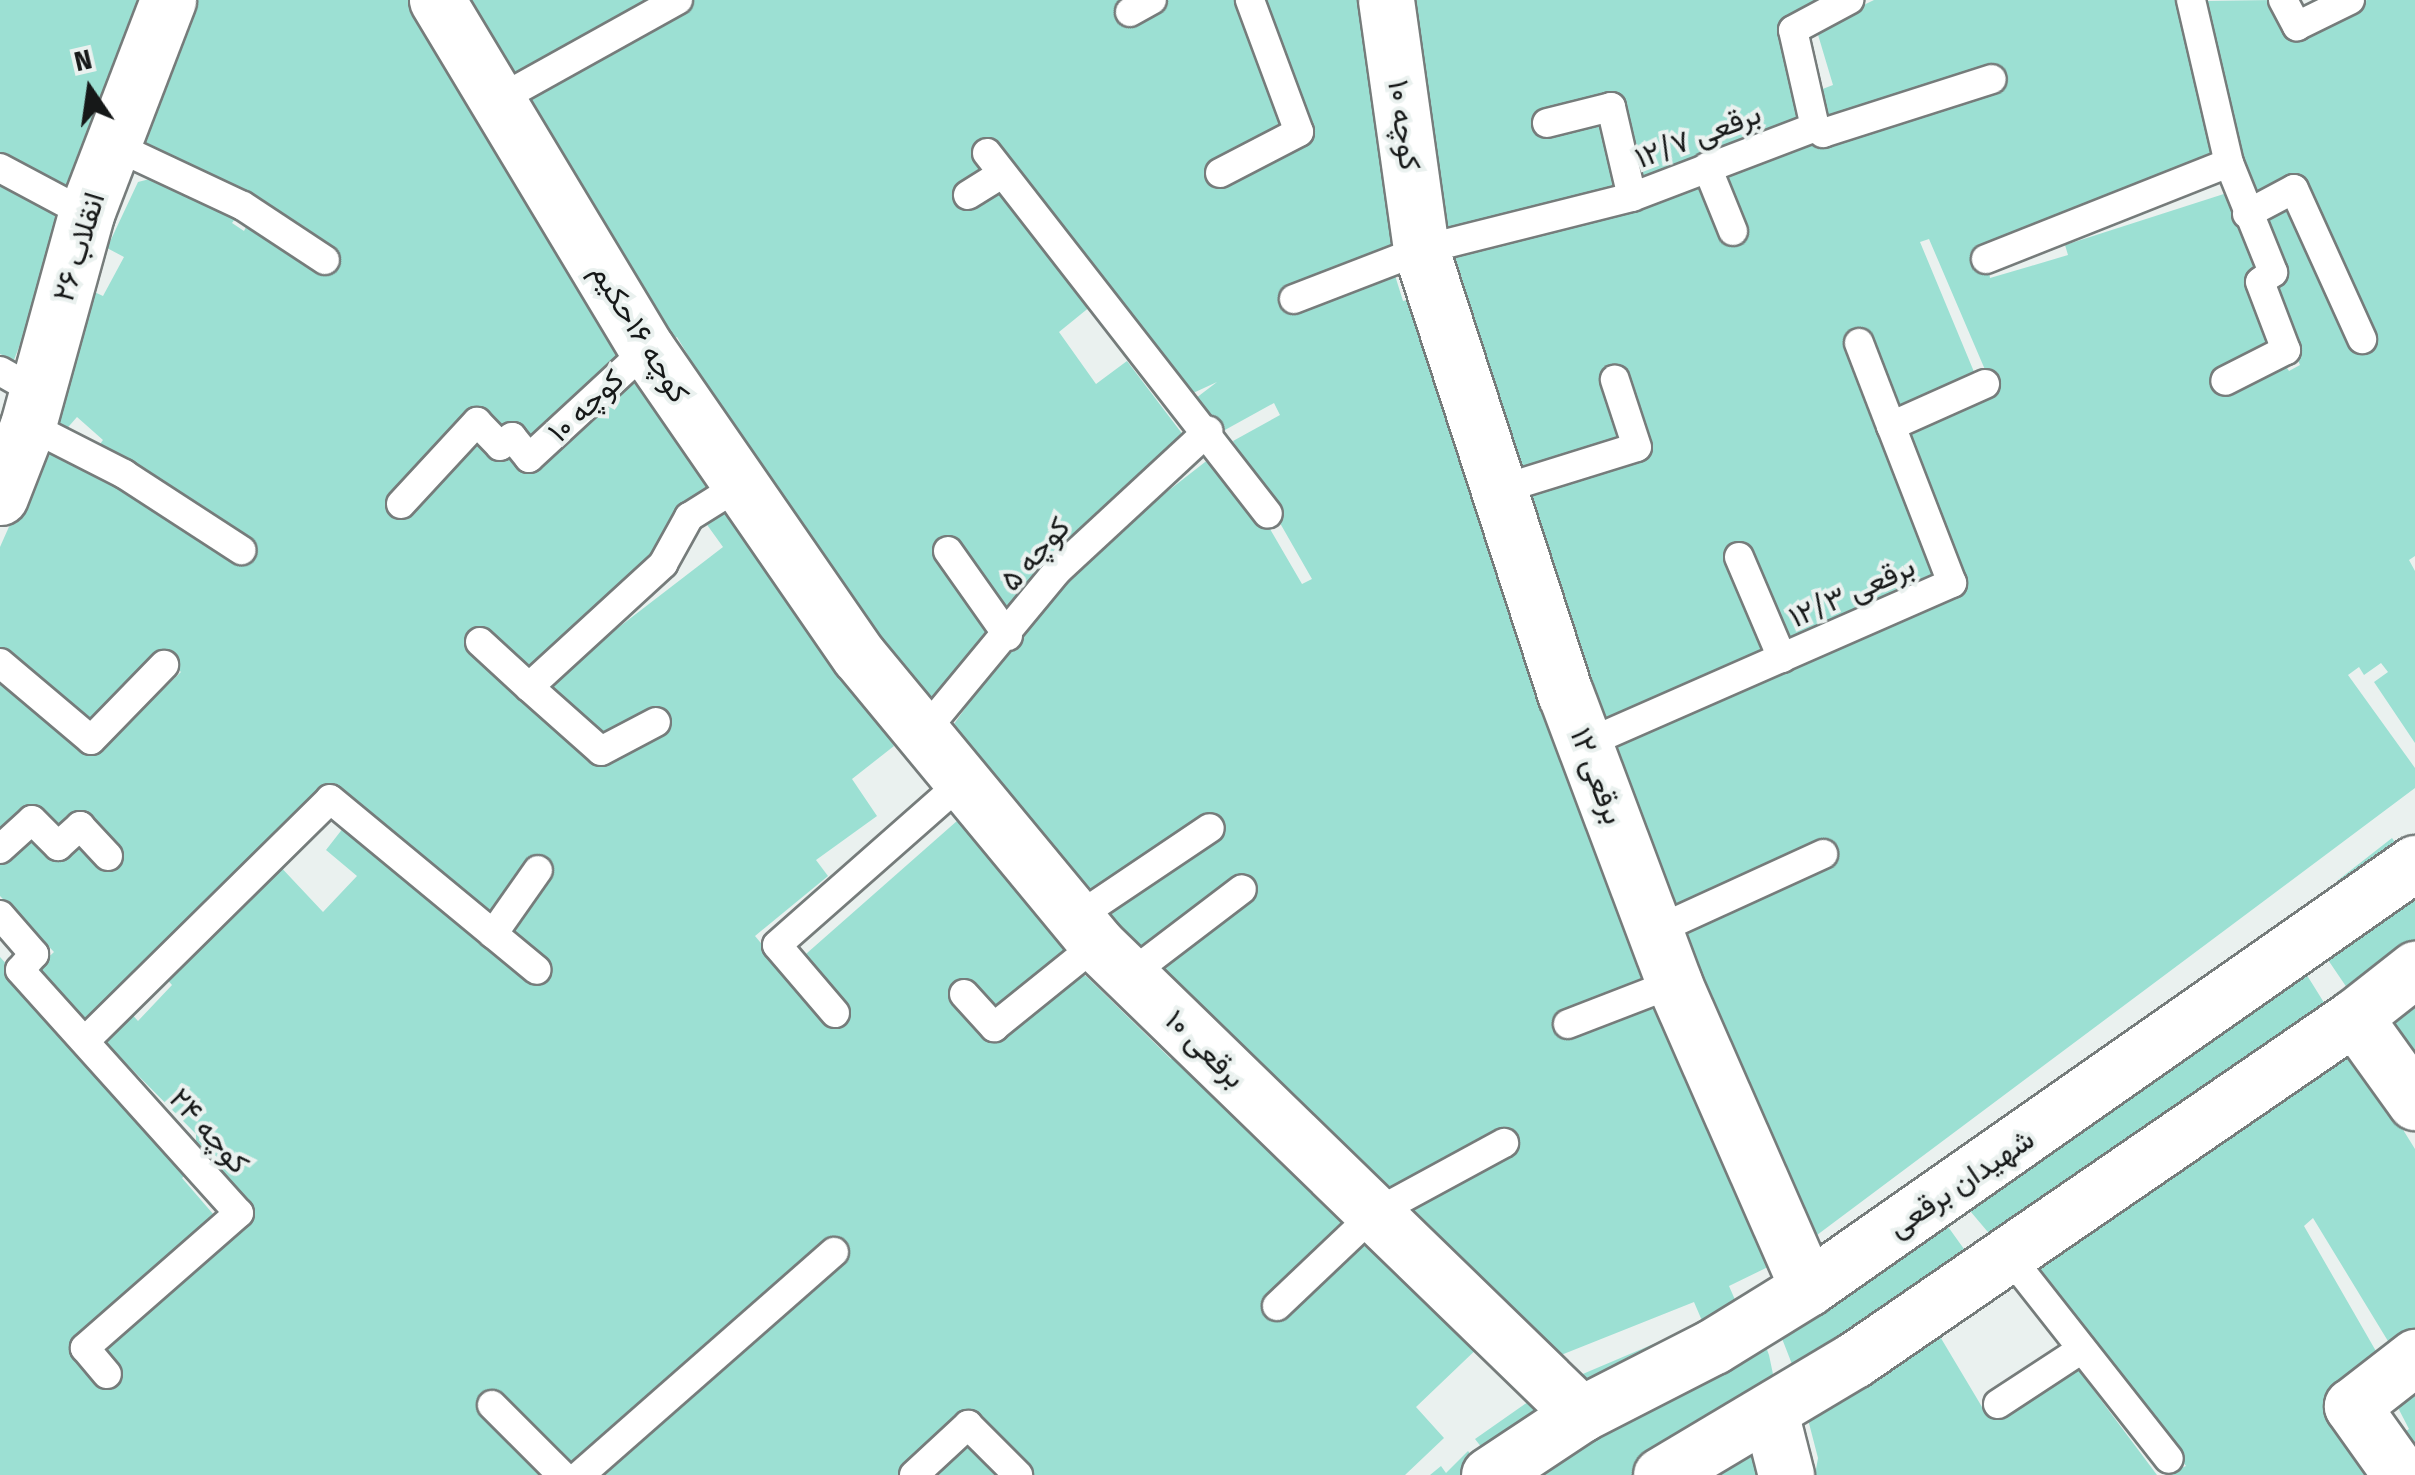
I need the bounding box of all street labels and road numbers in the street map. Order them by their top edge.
street label: کوچه ۱۰ [1380,78,1428,172]
street label: برقعی ۱۲/۷ [1630,96,1766,176]
street label: انقلاب ۲۶ [45,188,113,306]
street label: کوچه ۱۶حکیم [583,256,697,410]
street label: کوچه ۱۰ [541,362,631,450]
street label: کوچه ۵ [992,510,1078,598]
street label: برقعی ۱۲/۳ [1783,548,1921,636]
street label: برقعی ۱۲ [1562,723,1632,829]
street label: برقعی ۱۰ [1158,1002,1252,1096]
street label: کوچه ۲۴ [161,1081,257,1181]
street label: شهیدان برقعی [1881,1121,2041,1245]

